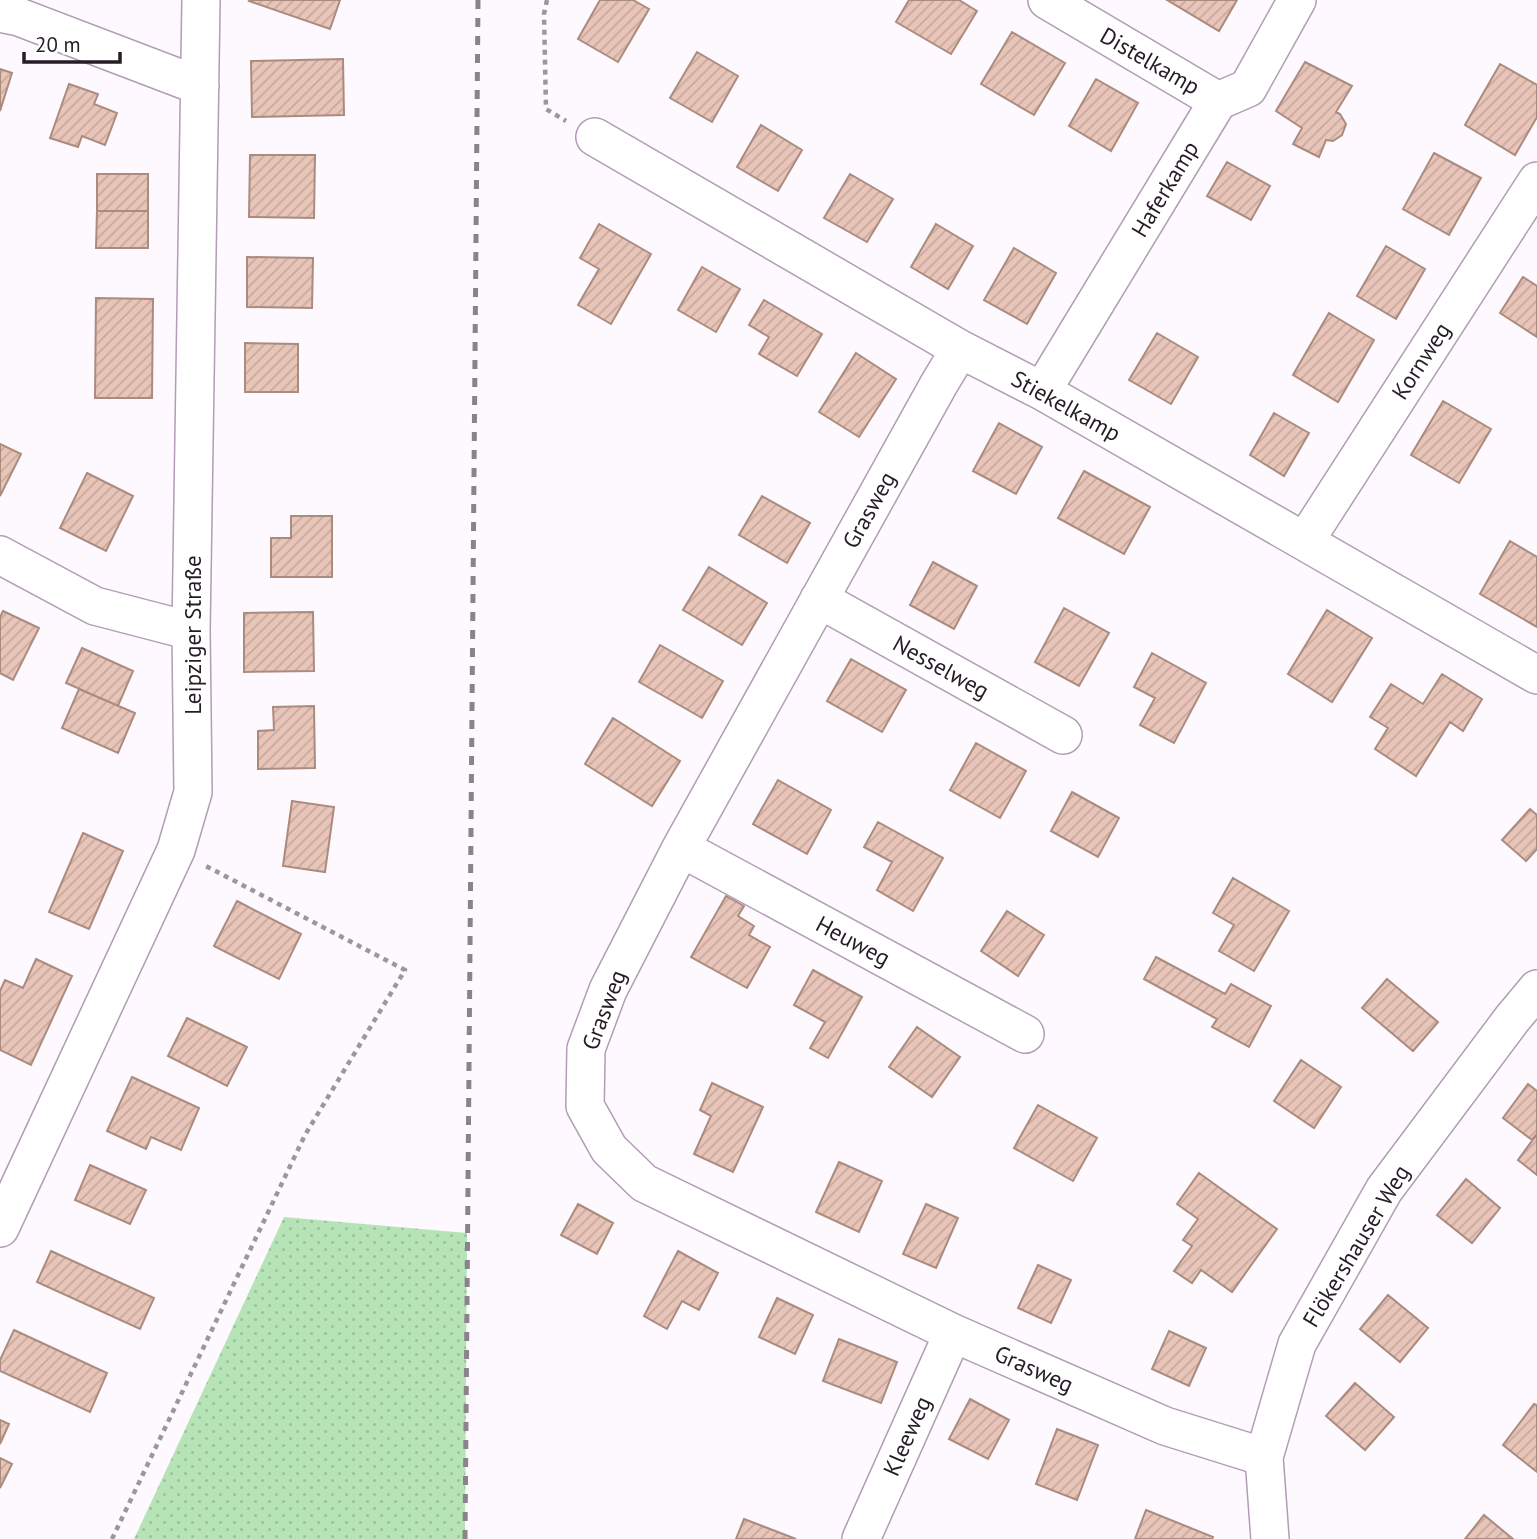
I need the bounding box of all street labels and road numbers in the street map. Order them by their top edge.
street label: Distelkamp [1095,20,1205,101]
street label: Haferkamp [1125,135,1205,242]
street label: Kornweg [1385,317,1456,405]
street label: Stiekelkamp [1006,364,1126,447]
street label: Grasweg [836,466,901,553]
street label: Leipziger Straße [178,555,207,715]
street label: Nesselweg [888,628,994,705]
street label: Heuweg [811,909,895,972]
street label: Grasweg [575,966,632,1054]
street label: Flökershauser Weg [1296,1159,1415,1332]
street label: Grasweg [990,1338,1078,1399]
street label: Kleeweg [876,1392,937,1480]

